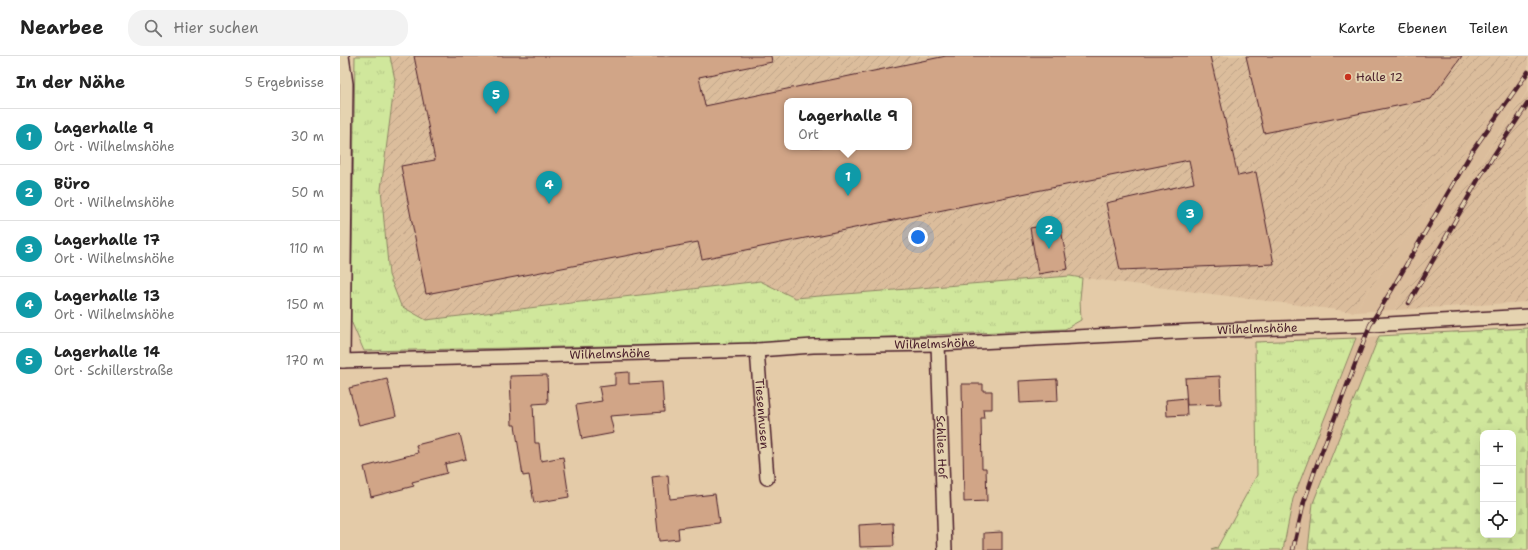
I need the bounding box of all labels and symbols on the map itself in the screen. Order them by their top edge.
place label: Halle 12 [1356,69,1403,85]
marker: Halle 12 [1343,72,1353,82]
pin: 5 [483,81,509,114]
pin: 1 [835,163,861,196]
pin: 4 [536,171,562,204]
pin: 3 [1177,200,1203,233]
pin: 2 [1036,216,1062,249]
your location [908,227,928,247]
street label: Wilhelmshöhe [1217,319,1298,338]
street label: Wilhelmshöhe [894,334,976,353]
street label: Wilhelmshöhe [569,345,651,363]
street label: Tiesenhusen [751,378,773,450]
street label: Schlies Hof [932,415,951,480]

